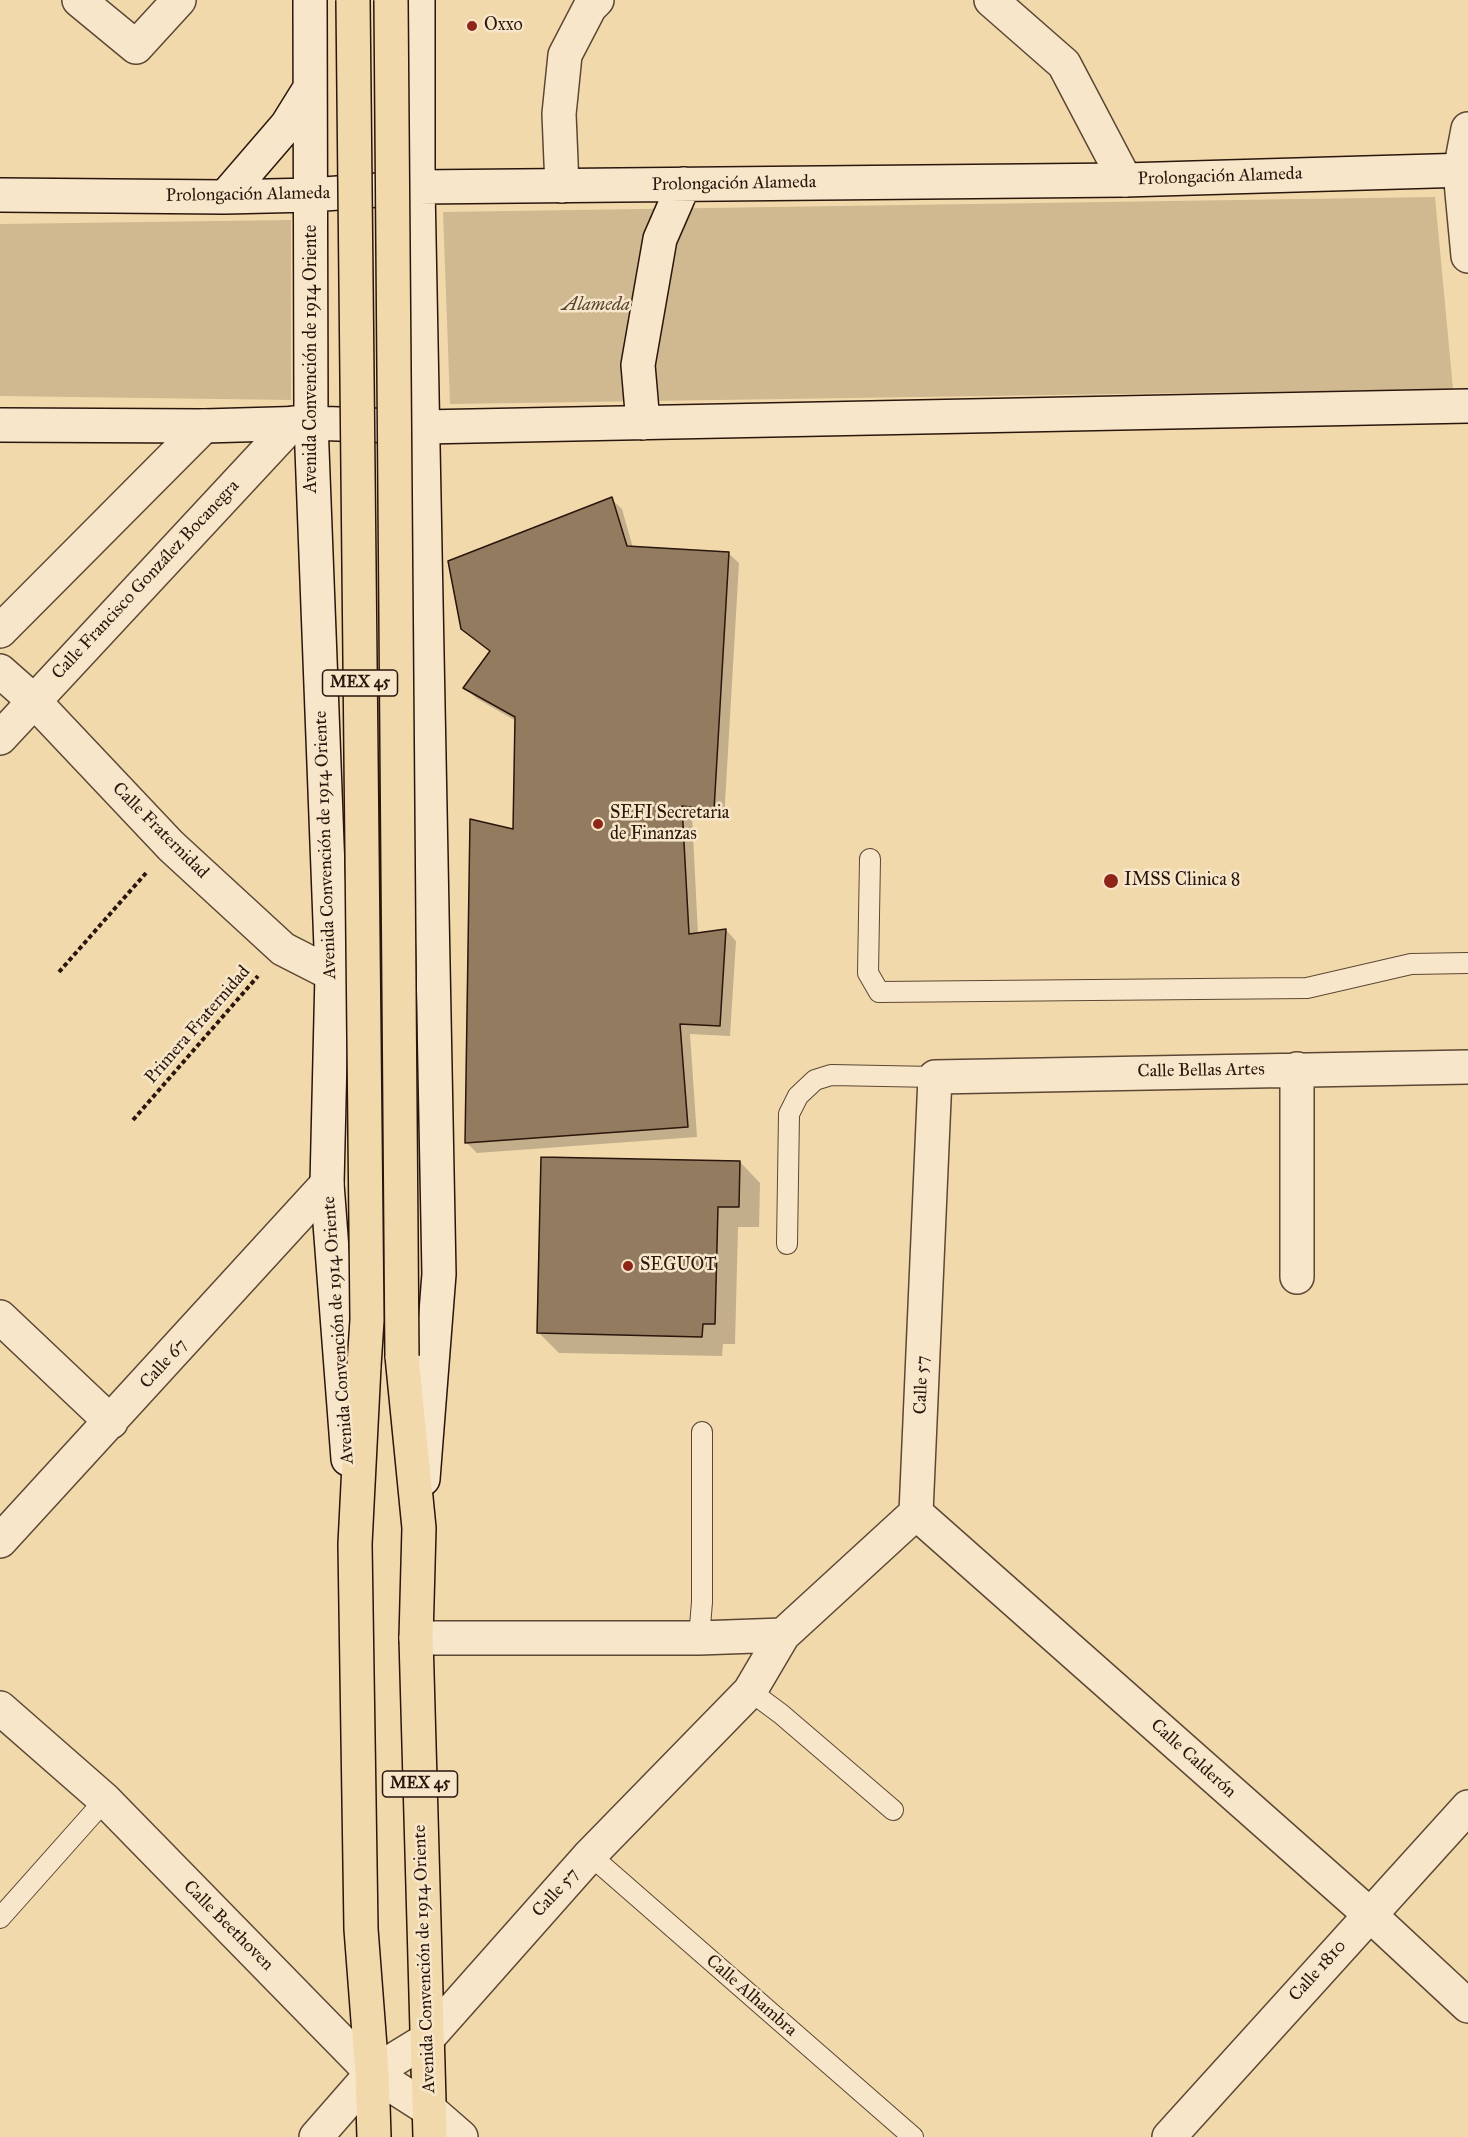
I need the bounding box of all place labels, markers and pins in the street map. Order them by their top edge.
place label: Oxxo [484,15,523,37]
marker: Oxxo [465,19,479,33]
place label: SEFI Secretaria de Finanzas [610,803,729,846]
marker: SEFI Secretaria de Finanzas [591,817,605,831]
place label: IMSS Clinica 8 [1124,870,1240,892]
marker: IMSS Clinica 8 [1102,872,1120,890]
place label: SEGUOT [640,1255,717,1277]
marker: SEGUOT [621,1259,635,1273]

